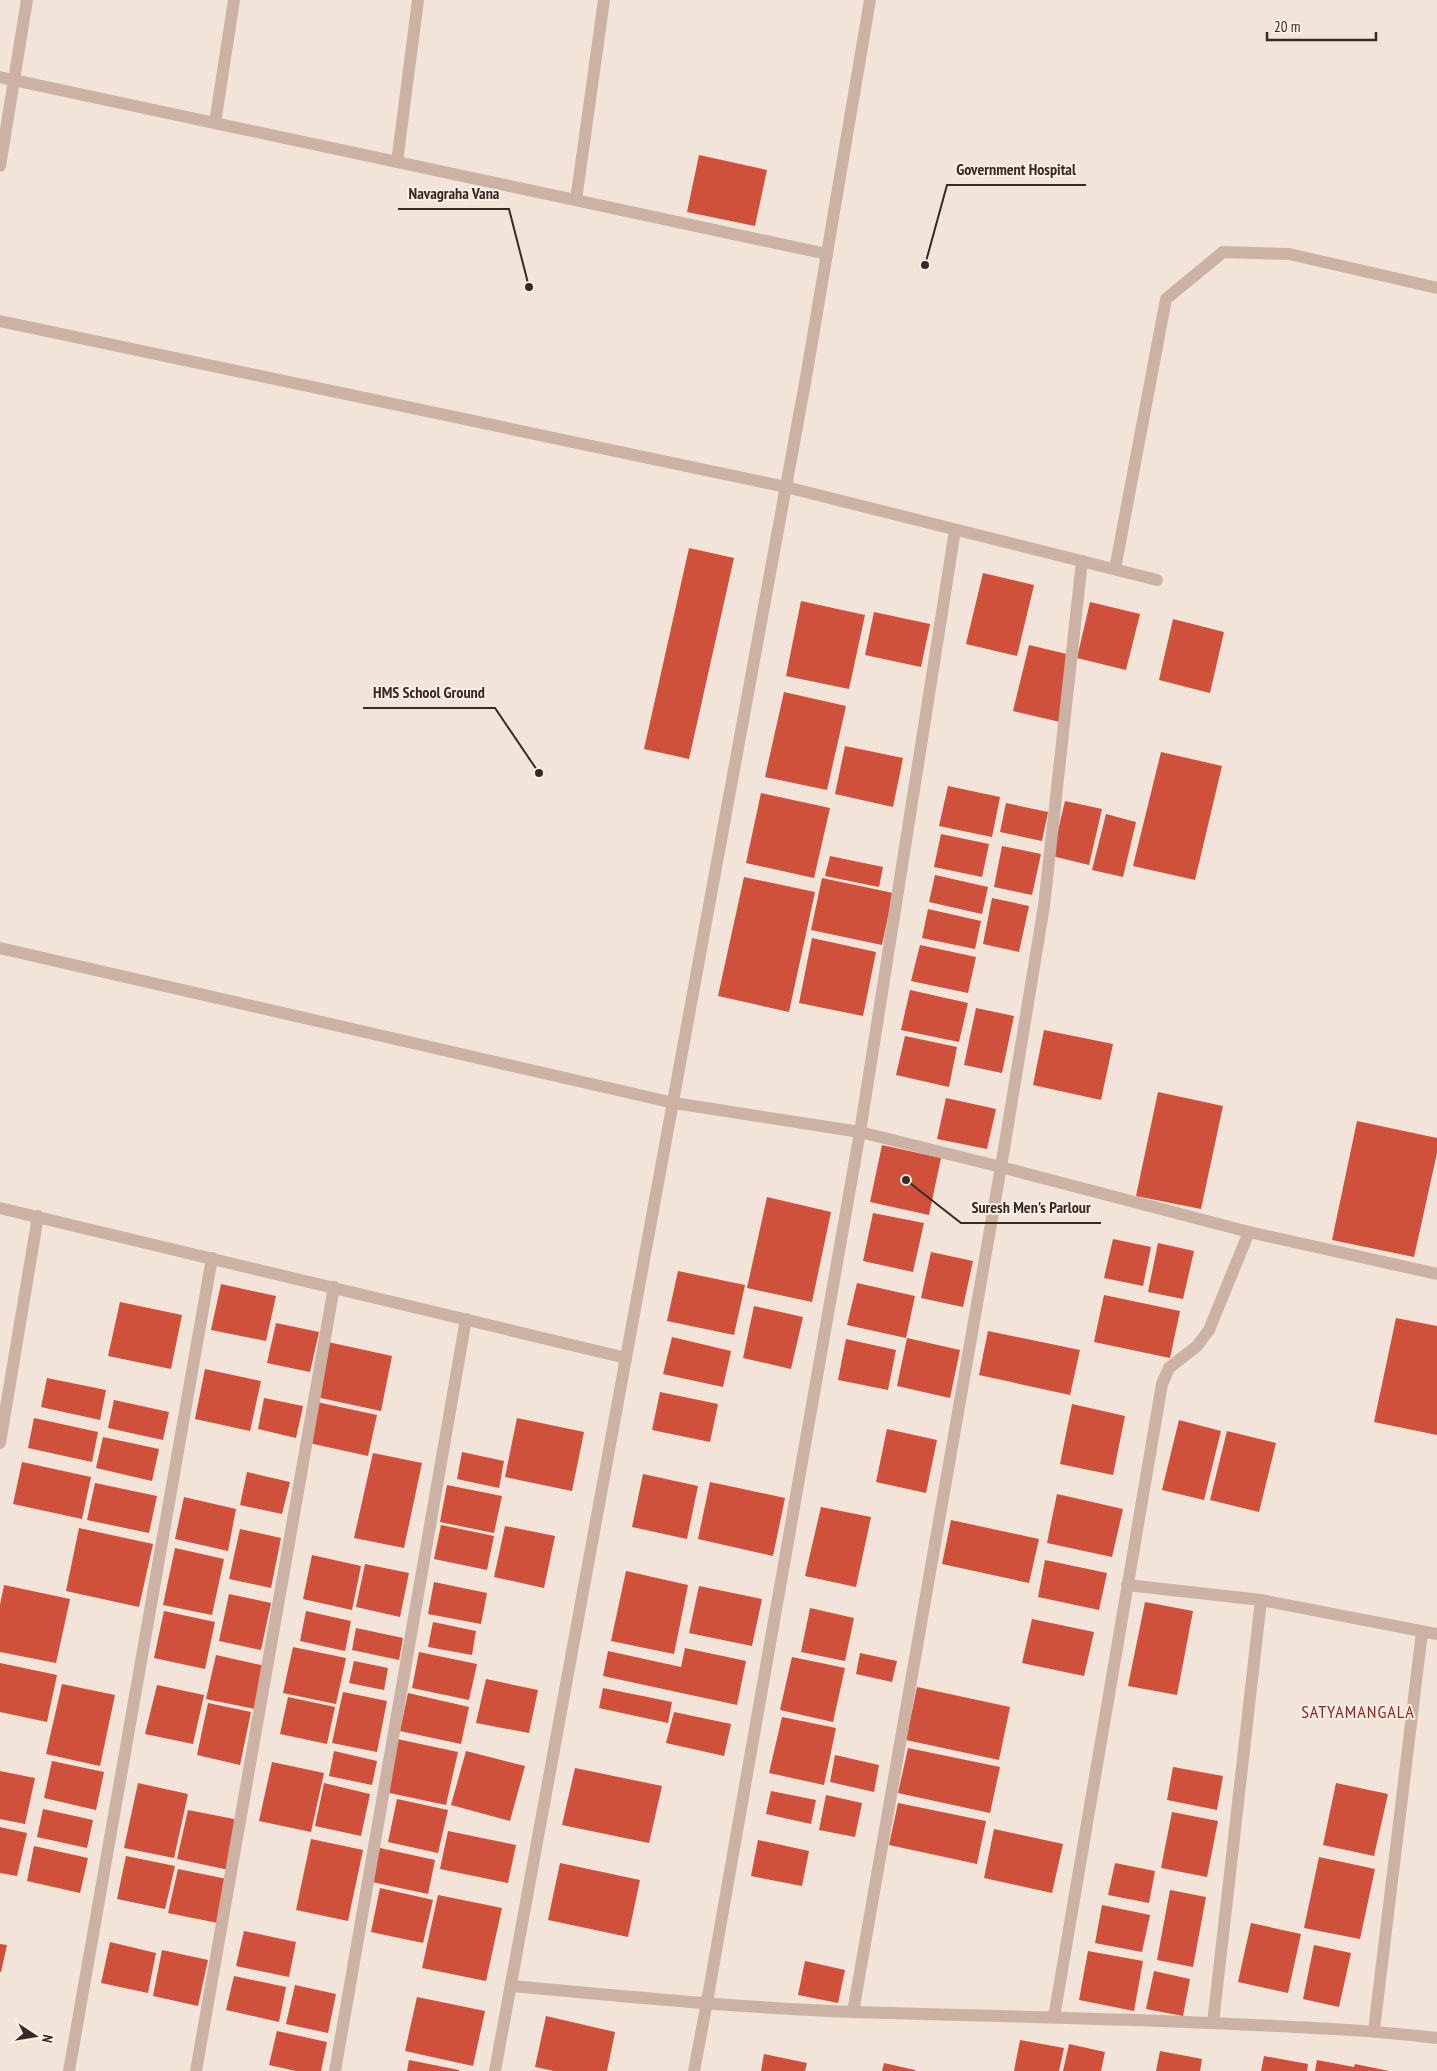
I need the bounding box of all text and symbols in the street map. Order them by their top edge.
scale bar [1267,10,1376,42]
text: 20 m [1274,17,1300,36]
callout: Government Hospital [947,154,1086,185]
text: Government Hospital [956,159,1076,179]
callout: Navagraha Vana [398,178,509,209]
text: Navagraha Vana [409,183,500,203]
callout: HMS School Ground [363,677,495,708]
text: HMS School Ground [373,682,485,702]
callout: Suresh Men's Parlour [961,1192,1101,1223]
text: Suresh Men's Parlour [971,1197,1091,1217]
district label: SATYAMANGALA [1301,1700,1415,1723]
north arrow [10,2011,60,2061]
text: N [38,2033,57,2044]

